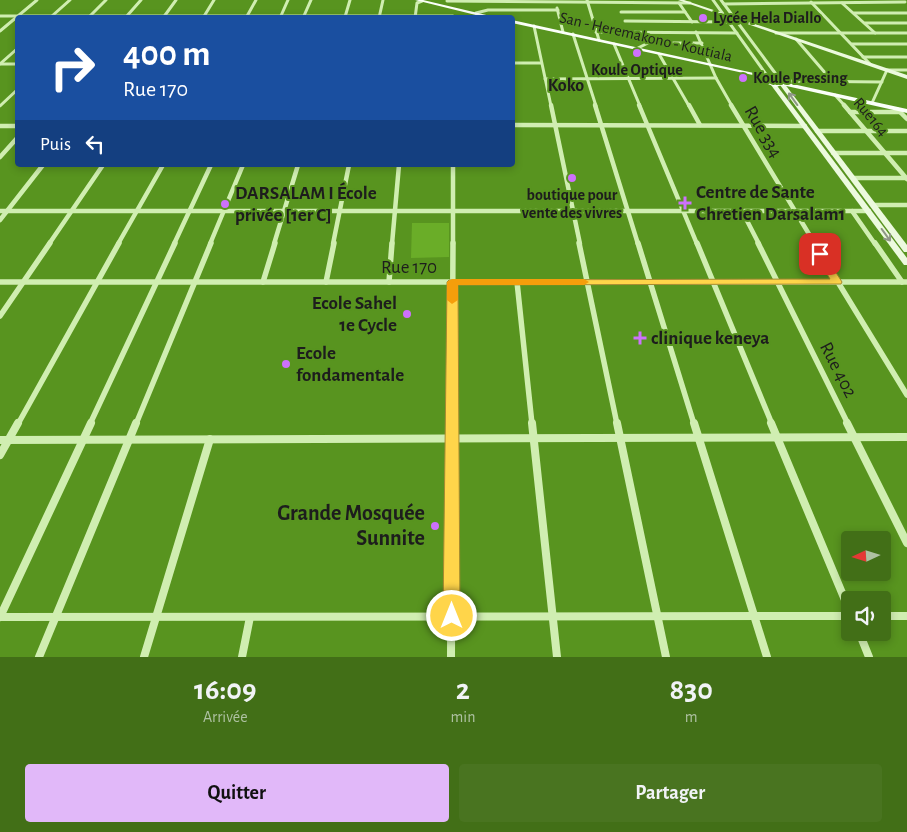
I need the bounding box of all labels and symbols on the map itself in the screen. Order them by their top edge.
street label: San - Heremakono - Koutiala [558,9,734,65]
place label: Lycée Hela Diallo [713,10,822,27]
marker: Lycée Hela Diallo [697,12,709,24]
marker: Koule Optique [631,47,643,59]
place label: Koule Optique [591,62,683,78]
place label: Koule Pressing [753,70,848,86]
marker: Koule Pressing [737,72,749,84]
district label: Koko [548,77,584,95]
one-way arrow [788,93,799,106]
street label: Rue164 [850,95,892,140]
street label: Rue 334 [741,103,785,161]
marker: boutique pour vente des vivres [566,172,578,184]
place label: DARSALAM I École privée [1er C] [235,182,377,225]
place label: Centre de Sante Chretien Darsalam1 [696,183,845,224]
place label: boutique pour vente des vivres [522,187,622,221]
marker: Centre de Sante Chretien Darsalam1 [678,196,692,210]
marker: DARSALAM I École privée [1er C] [219,198,231,210]
one-way arrow [881,228,892,241]
pin [799,233,841,275]
street label: Rue 170 [381,258,437,277]
place label: Ecole Sahel 1e Cycle [312,294,397,335]
marker: Ecole Sahel 1e Cycle [401,308,413,320]
place label: clinique keneya [651,329,769,348]
marker: clinique keneya [633,331,647,345]
street label: Rue 402 [816,339,860,401]
place label: Ecole fondamentale [296,344,404,385]
marker: Ecole fondamentale [280,358,292,370]
place label: Grande Mosquée Sunnite [277,502,425,549]
marker: Grande Mosquée Sunnite [429,520,441,532]
north arrow [841,531,891,581]
position arrow [425,589,477,641]

